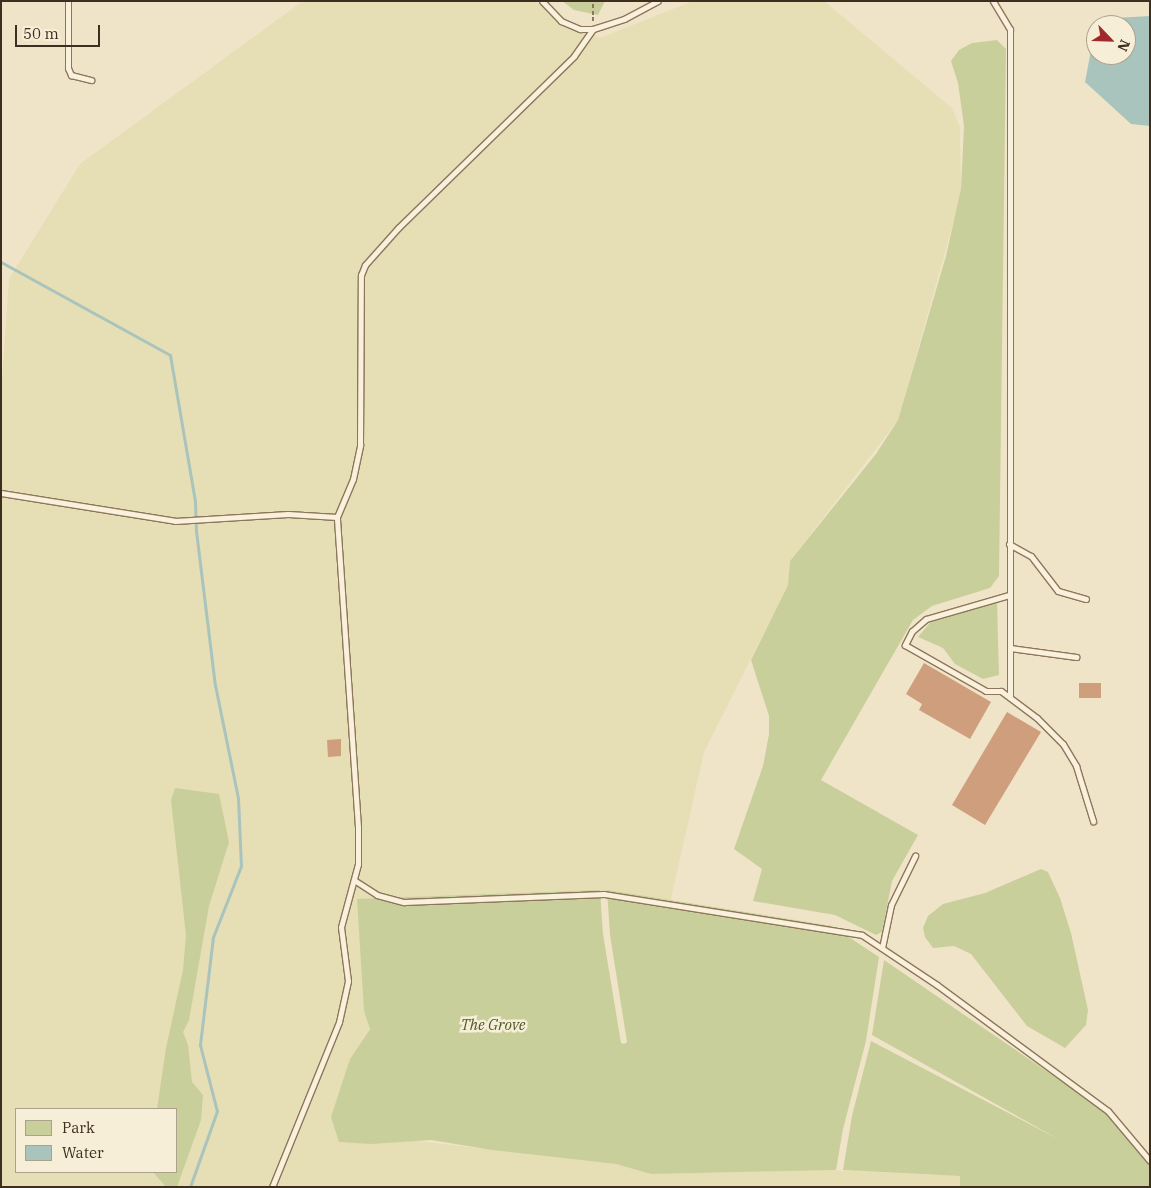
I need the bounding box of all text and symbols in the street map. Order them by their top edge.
scale bar [18,15,102,47]
north arrow [1086,15,1136,65]
text: 50 m [23,24,59,43]
text: N [1113,37,1134,54]
park label: The Grove [461,1016,525,1034]
legend [15,1108,178,1173]
text: Park [62,1118,95,1137]
text: Water [62,1143,104,1162]

